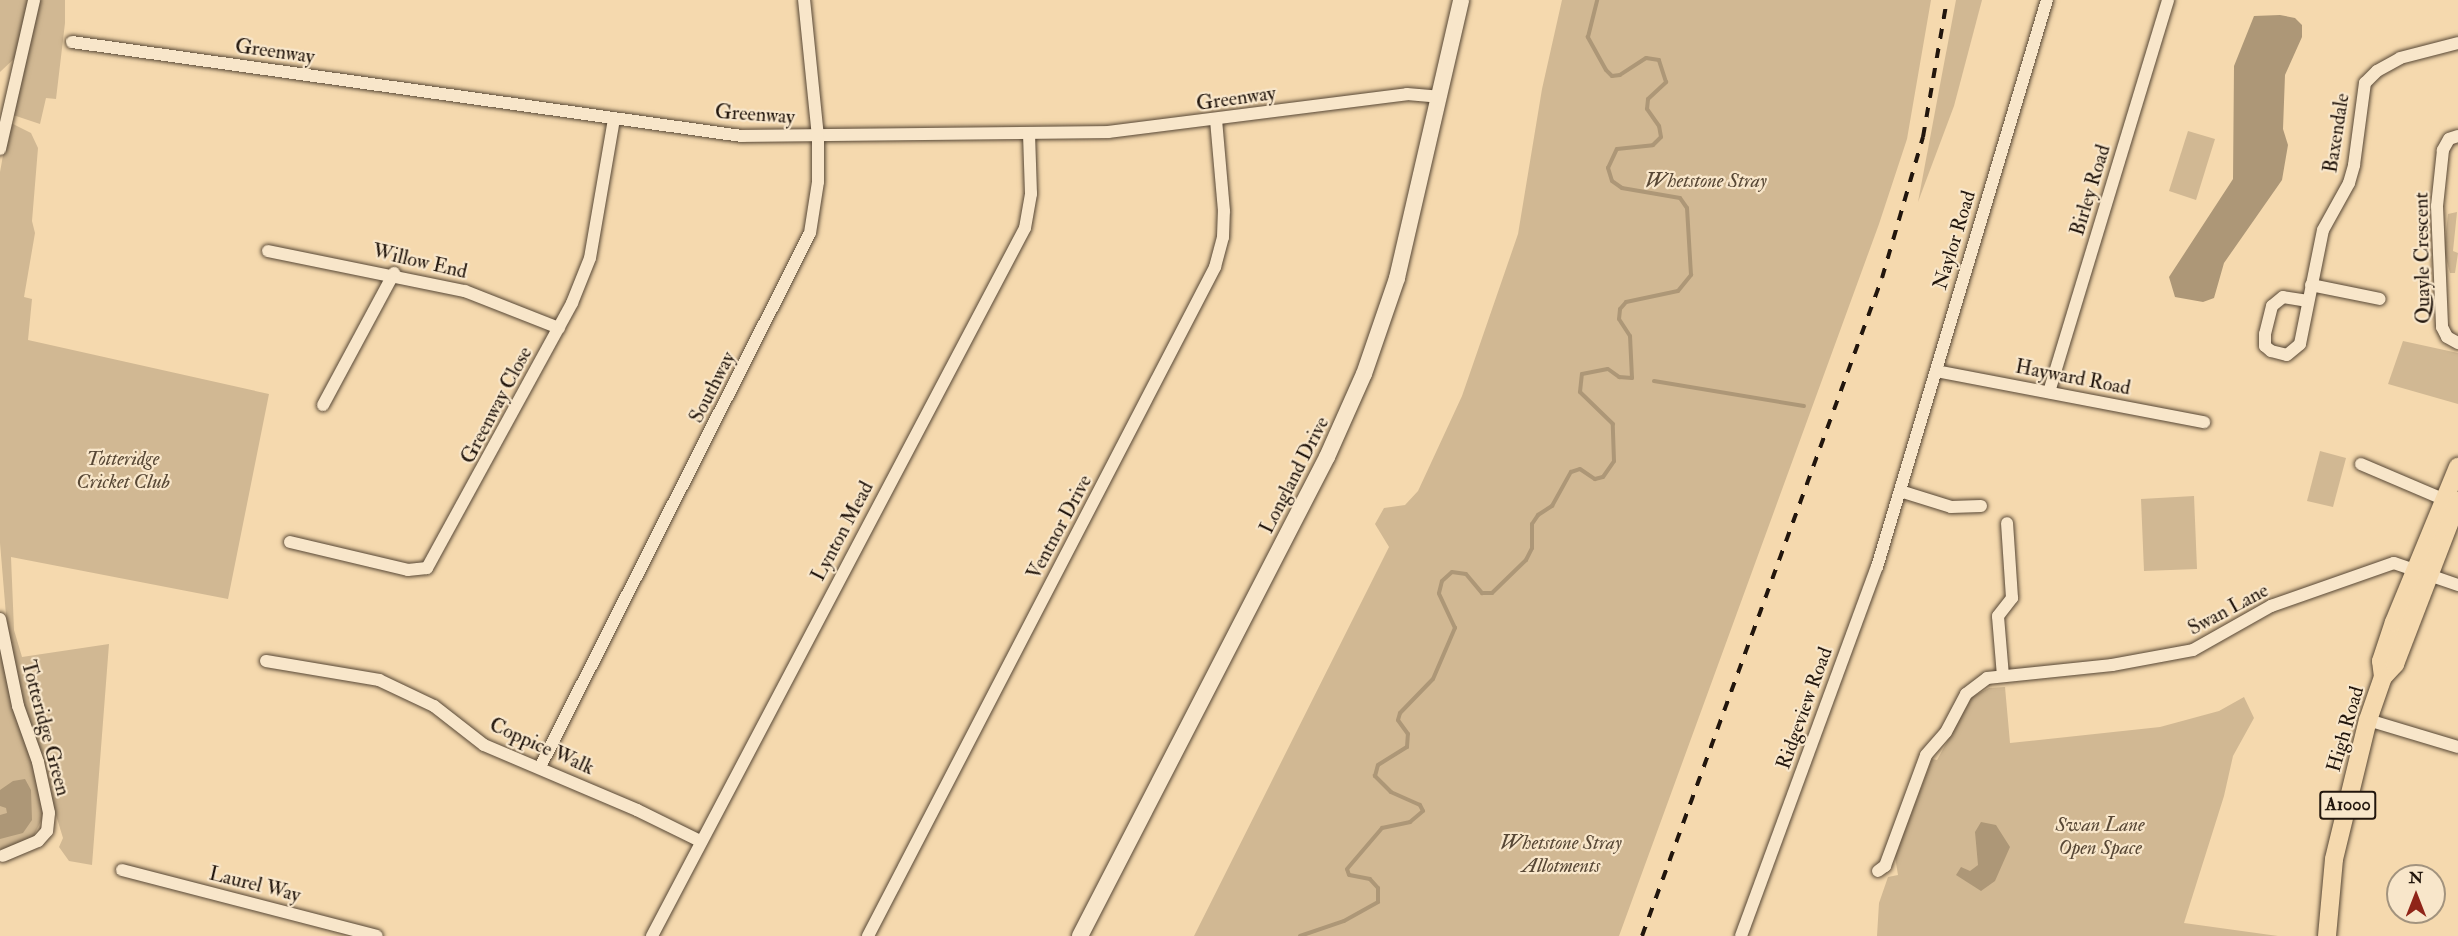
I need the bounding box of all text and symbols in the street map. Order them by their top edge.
street label: Greenway [234,34,316,68]
street label: Greenway [1195,81,1277,115]
street label: Baxendale [2318,92,2354,174]
street label: Greenway [714,99,796,129]
street label: Birley Road [2065,142,2115,238]
park label: Whetstone Stray [1645,168,1767,192]
street label: Naylor Road [1928,188,1980,292]
street label: Quayle Crescent [2409,192,2435,324]
street label: Willow End [370,238,470,284]
street label: Greenway Close [455,343,537,467]
street label: Southway [684,347,740,427]
street label: Hayward Road [2013,354,2133,400]
street label: Longland Drive [1254,413,1334,537]
park label: Totteridge Cricket Club [76,447,170,494]
street label: Ventnor Drive [1021,471,1097,583]
street label: Lynton Mead [806,477,878,585]
street label: Swan Lane [2184,578,2272,640]
street label: Ridgeview Road [1771,644,1837,772]
street label: Totteridge Green [16,658,76,798]
street label: High Road [2321,683,2369,775]
street label: Coppice Walk [486,712,598,780]
road number: A1000 [2318,790,2378,820]
park label: Swan Lane Open Space [2055,812,2145,859]
park label: Whetstone Stray Allotments [1500,831,1622,878]
street label: Laurel Way [207,861,303,907]
north arrow [2386,864,2446,924]
text: N [2409,868,2423,888]

